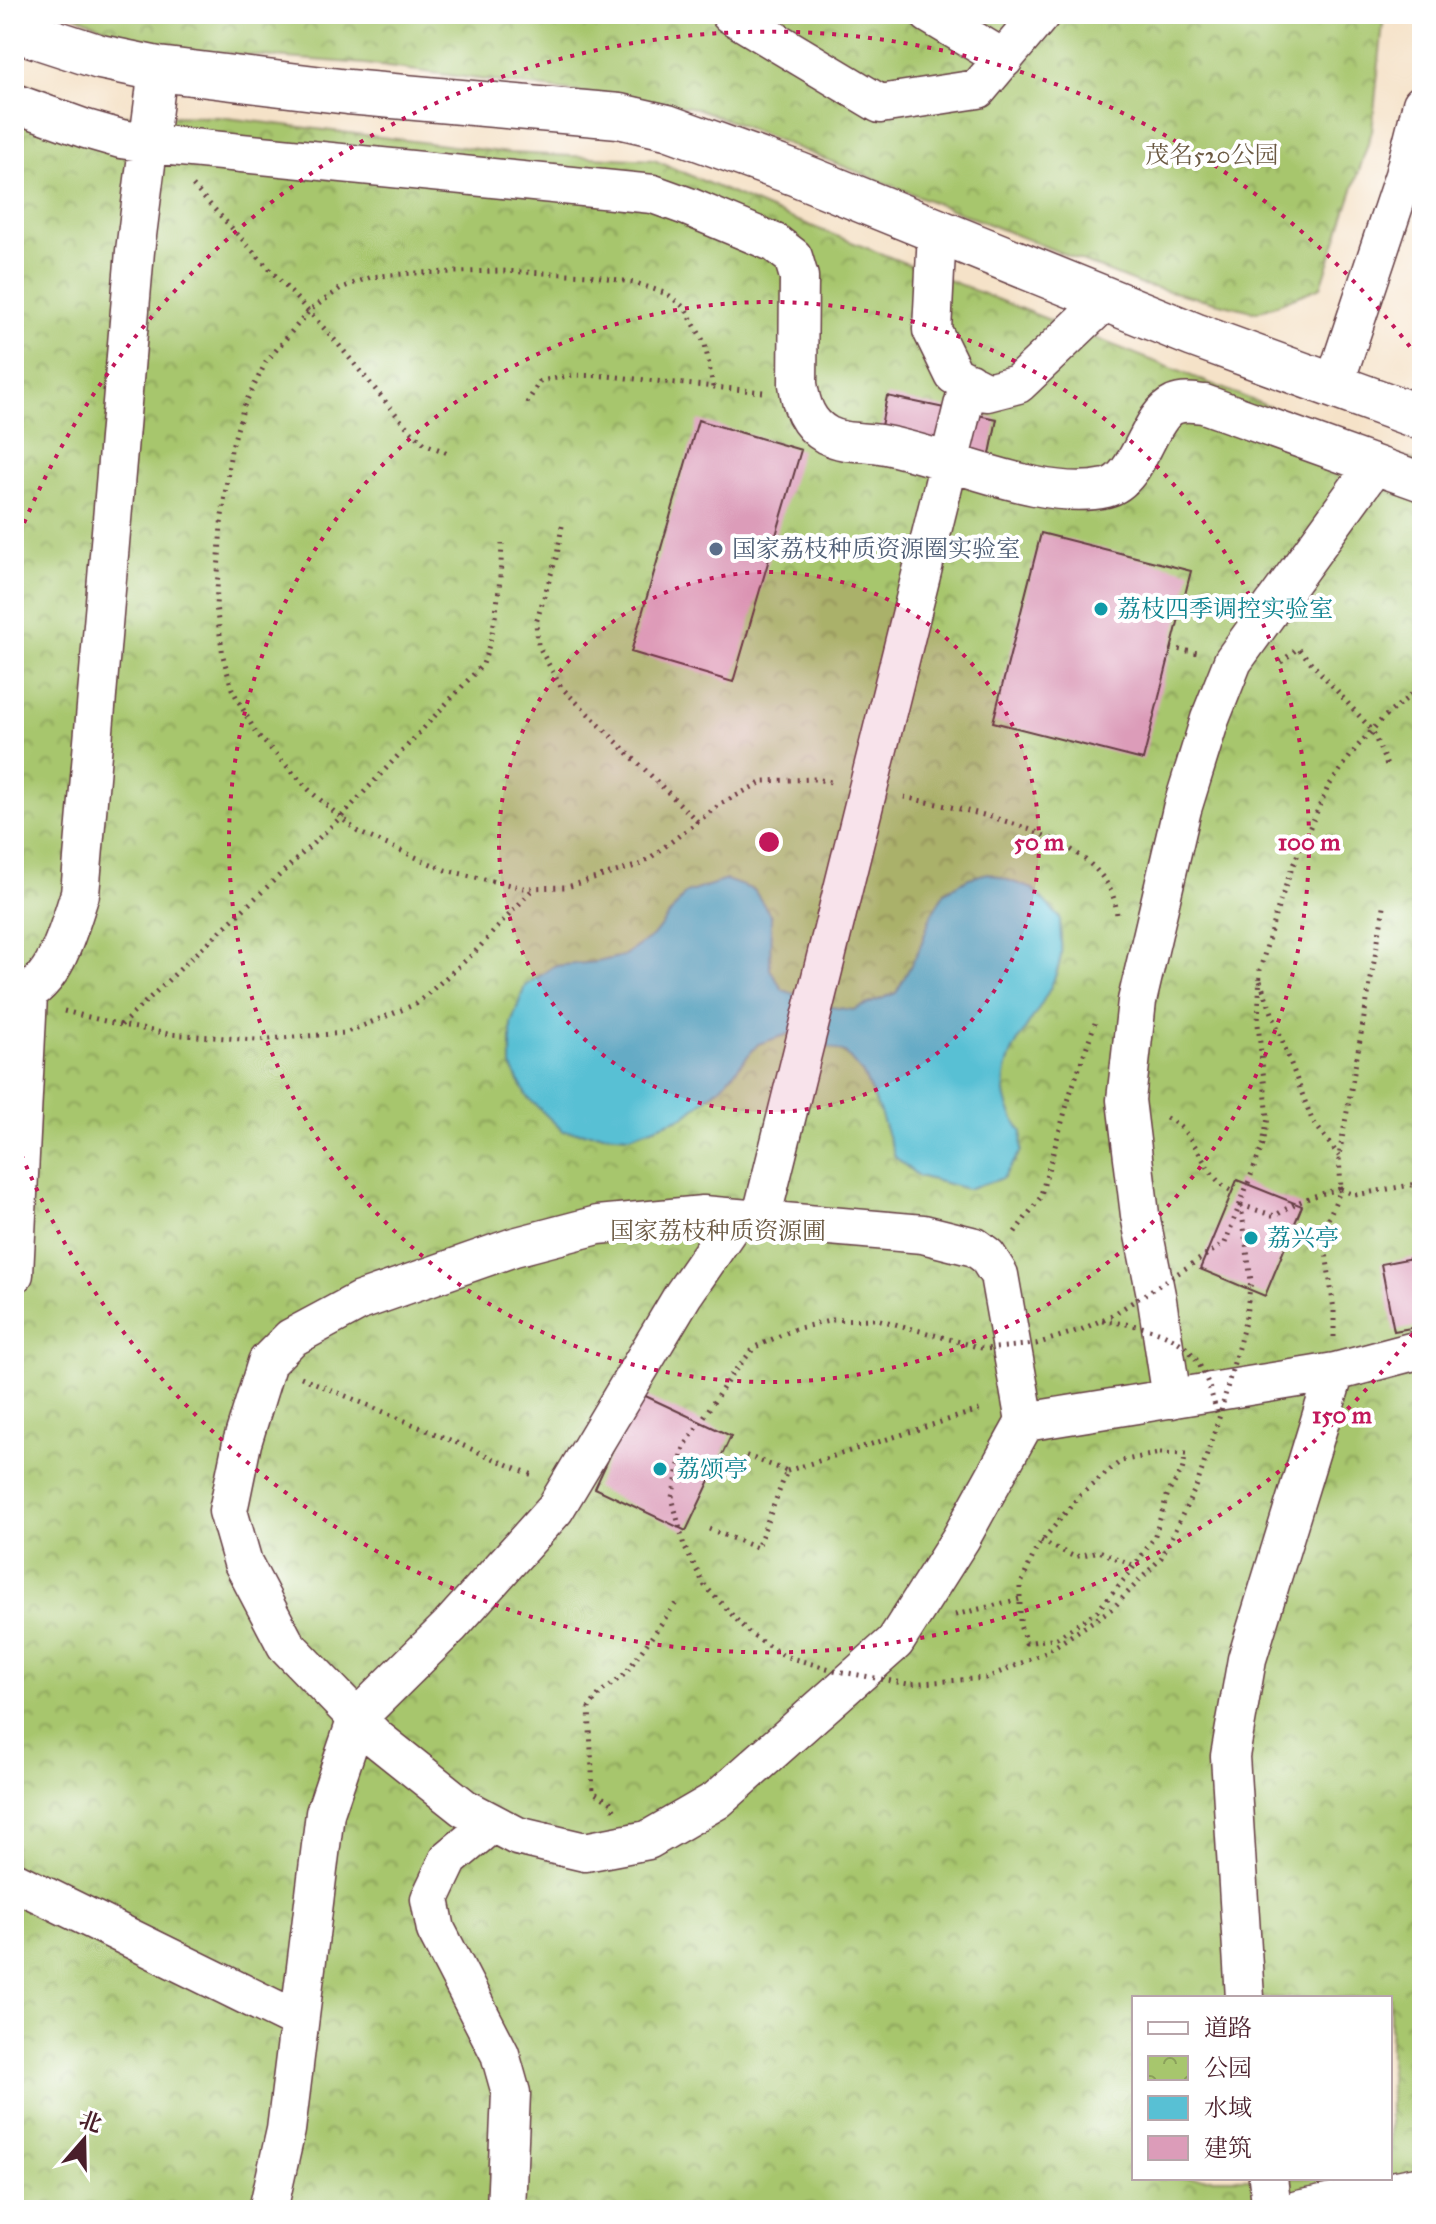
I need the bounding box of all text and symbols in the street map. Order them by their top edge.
park label: 茂名520公园 [1146,140,1278,170]
place label: 国家荔枝种质资源圈实验室 [732,534,1020,564]
marker: 国家荔枝种质资源圈实验室 [707,540,725,558]
place label: 荔枝四季调控实验室 [1117,594,1333,624]
marker: 荔枝四季调控实验室 [1092,600,1110,618]
text: 50 m [1014,827,1065,857]
text: 100 m [1278,827,1341,857]
centre of rings [755,828,783,856]
park label: 国家荔枝种质资源圃 [610,1216,826,1246]
place label: 荔兴亭 [1267,1223,1339,1253]
marker: 荔兴亭 [1242,1229,1260,1247]
text: 150 m [1312,1400,1373,1430]
place label: 荔颂亭 [676,1454,748,1484]
marker: 荔颂亭 [651,1460,669,1478]
legend [1132,1996,1392,2180]
text: 道路 [1204,2013,1252,2043]
text: 公园 [1204,2053,1252,2083]
text: 水域 [1204,2093,1252,2123]
north arrow [44,2100,124,2180]
text: 北 [76,2105,106,2138]
text: 建筑 [1204,2133,1252,2163]

